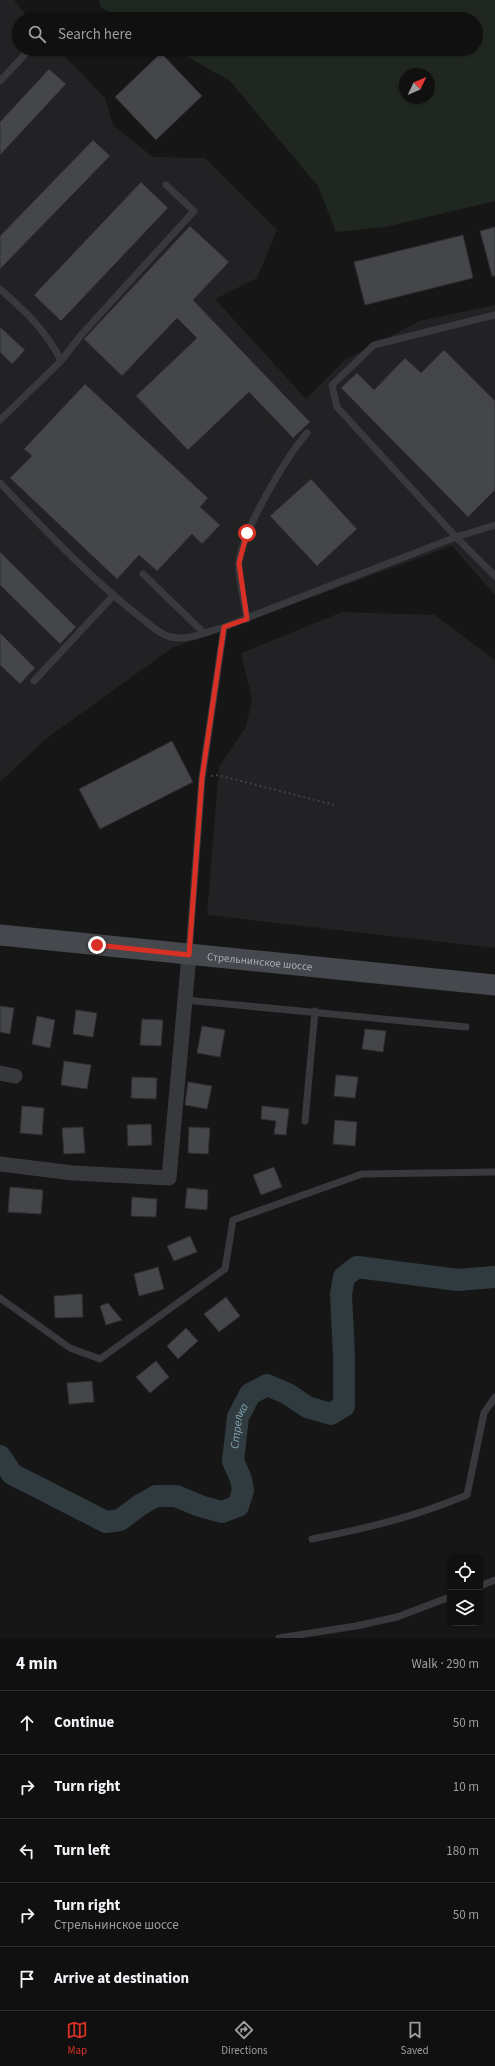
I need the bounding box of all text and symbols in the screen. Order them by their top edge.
search box [12,12,483,56]
icon: search [26,23,48,45]
text: Search here [58,24,132,45]
north arrow [399,68,435,104]
route start [238,524,256,542]
route end [88,936,106,954]
street label: Стрельнинское шоссе [206,948,314,974]
water label: Стрелка [226,1399,253,1450]
map controls [447,1554,483,1626]
button: locate [447,1554,483,1590]
button: layers [447,1590,483,1626]
text: 4 min [16,1652,57,1676]
text: Walk · 290 m [411,1655,479,1673]
icon: ahead [16,1712,38,1734]
text: Continue [54,1712,114,1733]
text: 50 m [453,1714,479,1732]
icon: right [16,1776,38,1798]
text: Turn right [54,1776,120,1797]
text: 10 m [453,1778,479,1796]
icon: left [16,1840,38,1862]
text: Turn left [54,1840,110,1861]
text: 180 m [446,1842,479,1860]
text: Turn right [54,1895,120,1916]
icon: right [16,1904,38,1926]
text: 50 m [453,1906,479,1924]
text: Стрельнинское шоссе [54,1916,179,1934]
icon: arrive [16,1968,38,1990]
text: Arrive at destination [54,1968,189,1989]
tab: Map [66,2019,88,2058]
tab: Directions [221,2019,268,2058]
tab: Saved [401,2019,429,2058]

